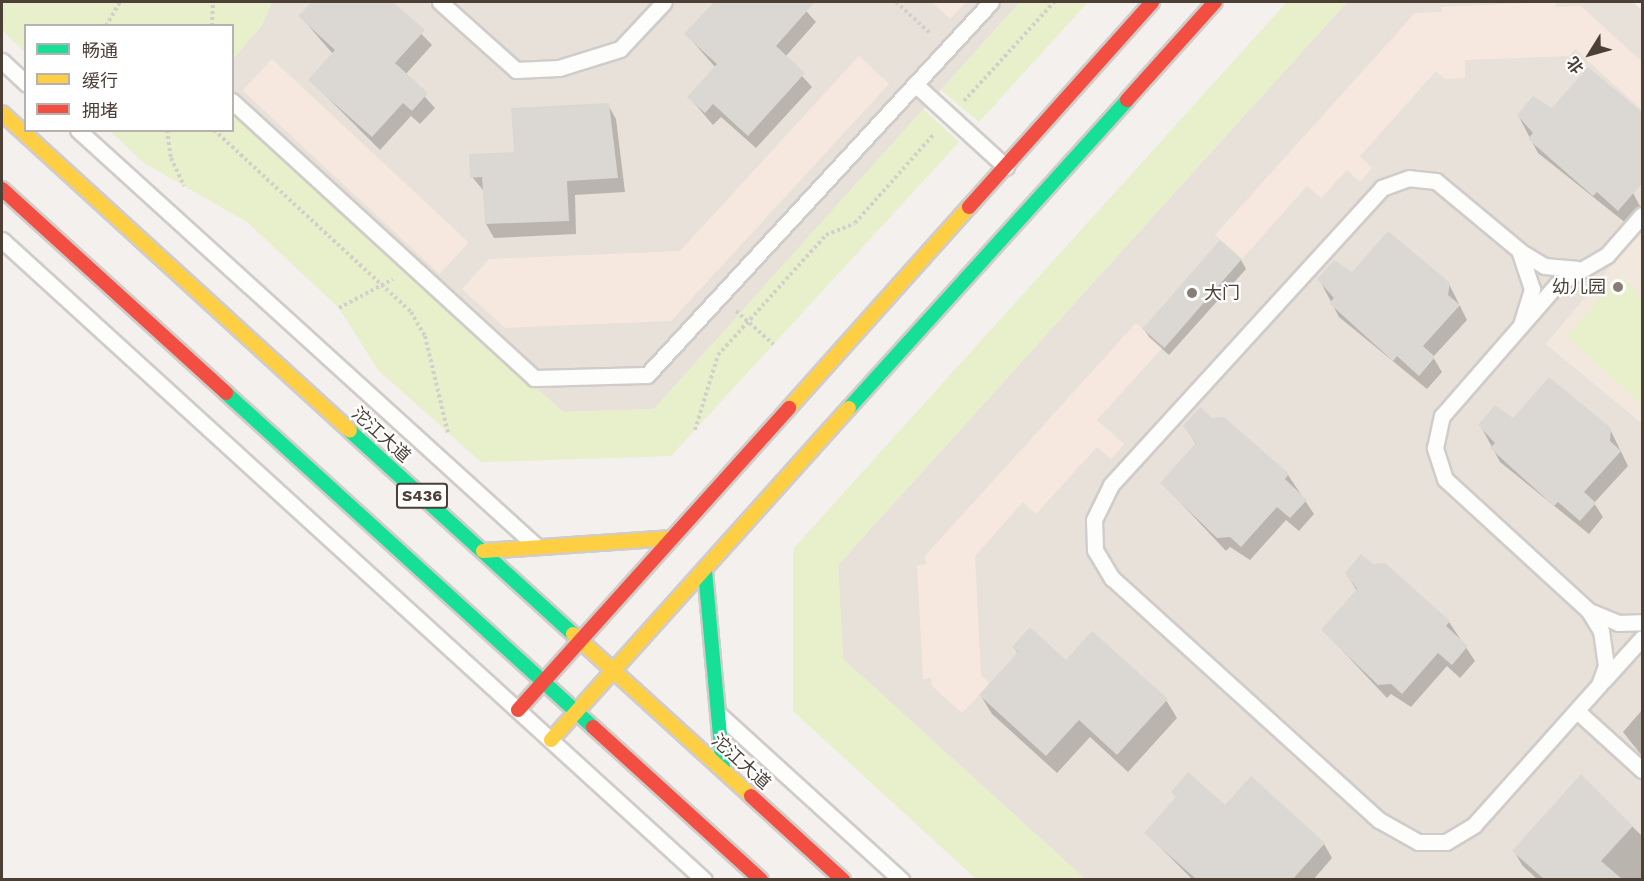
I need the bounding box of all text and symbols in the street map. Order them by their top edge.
legend [24,24,234,132]
north arrow [1560,24,1620,84]
text: 畅通 [82,40,118,61]
text: 北 [1563,53,1588,77]
text: 缓行 [82,70,118,91]
text: 拥堵 [82,100,118,121]
place label: 幼儿园 [1552,276,1606,298]
marker: 幼儿园 [1611,280,1625,294]
place label: 大门 [1204,282,1240,304]
marker: 大门 [1185,286,1199,300]
street label: 沱江大道 [347,403,415,467]
road number: S436 [395,483,449,509]
street label: 沱江大道 [707,730,775,794]

